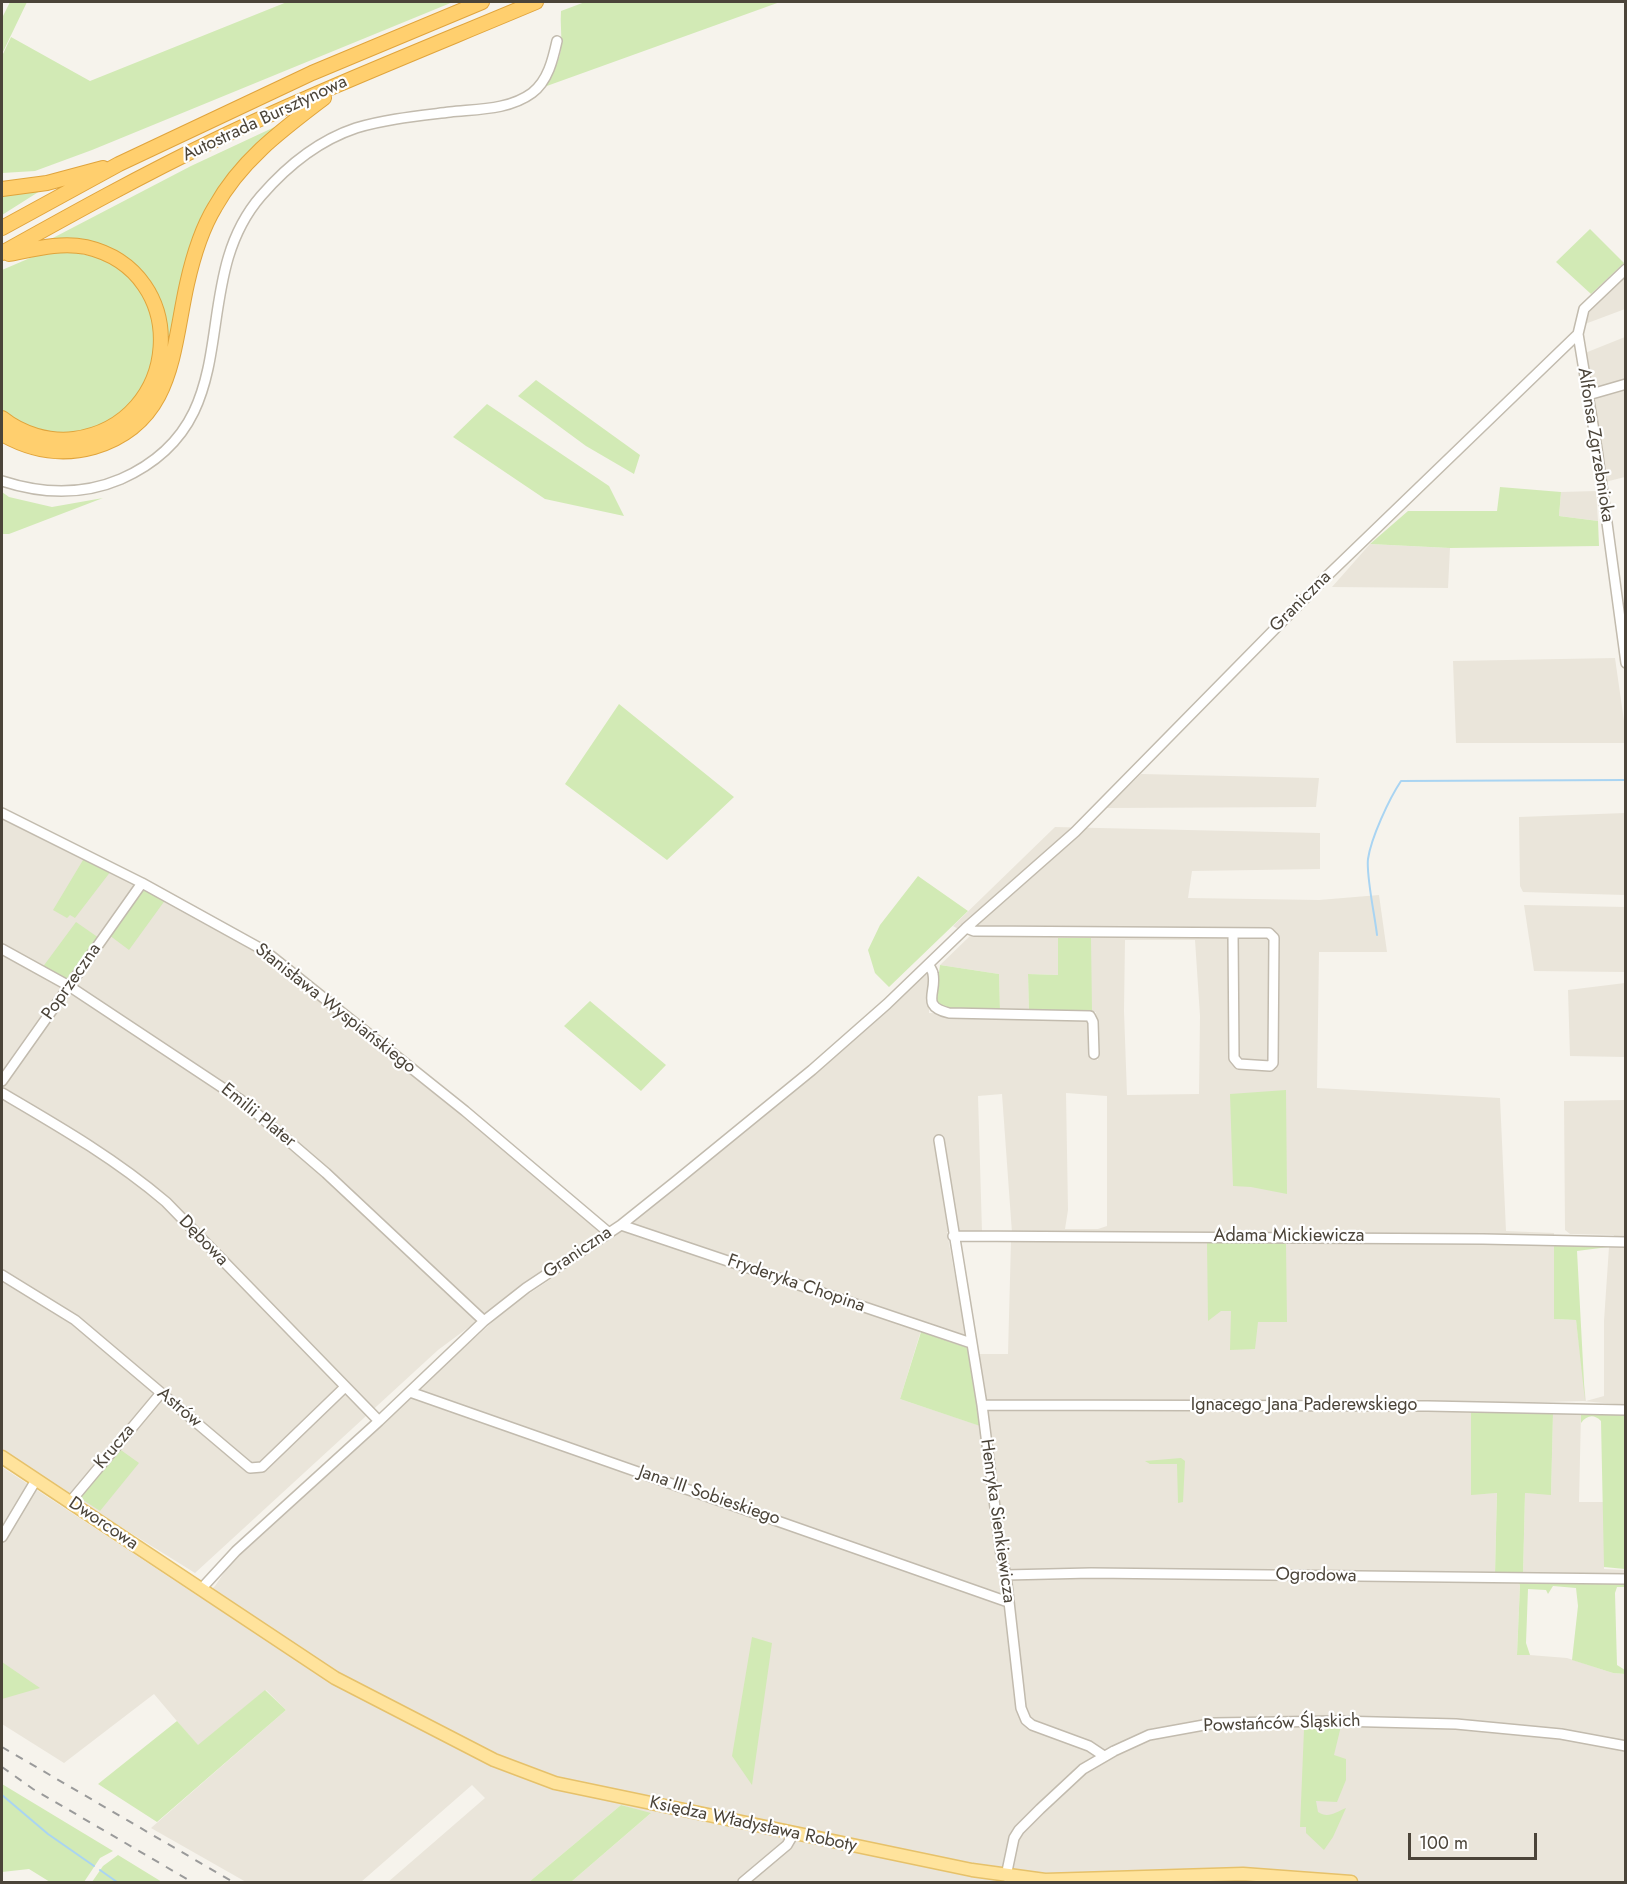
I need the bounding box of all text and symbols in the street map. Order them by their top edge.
street label: Autostrada Bursztynowa [179,71,351,167]
street label: Alfonsa Zgrzebnioka [1572,366,1618,524]
street label: Graniczna [1266,567,1336,637]
street label: Stanisława Wyspiańskiego [250,939,420,1079]
street label: Poprzeczna [38,940,106,1024]
street label: Emilii Plater [216,1079,300,1153]
street label: Dębowa [174,1211,232,1271]
street label: Graniczna [540,1222,616,1284]
street label: Adama Mickiewicza [1214,1226,1364,1248]
street label: Fryderyka Chopina [724,1250,868,1318]
street label: Astrów [152,1383,206,1433]
street label: Ignacego Jana Paderewskiego [1191,1395,1417,1417]
street label: Krucza [90,1420,140,1474]
street label: Henryka Sienkiewicza [975,1438,1019,1604]
street label: Jana III Sobieskiego [635,1462,783,1530]
street label: Dworcowa [64,1493,142,1555]
street label: Ogrodowa [1275,1564,1357,1588]
street label: Powstańców Śląskich [1203,1710,1361,1738]
street label: Księdza Władysława Roboty [647,1792,859,1858]
scale bar [1411,1821,1540,1859]
text: 100 m [1419,1830,1468,1856]

